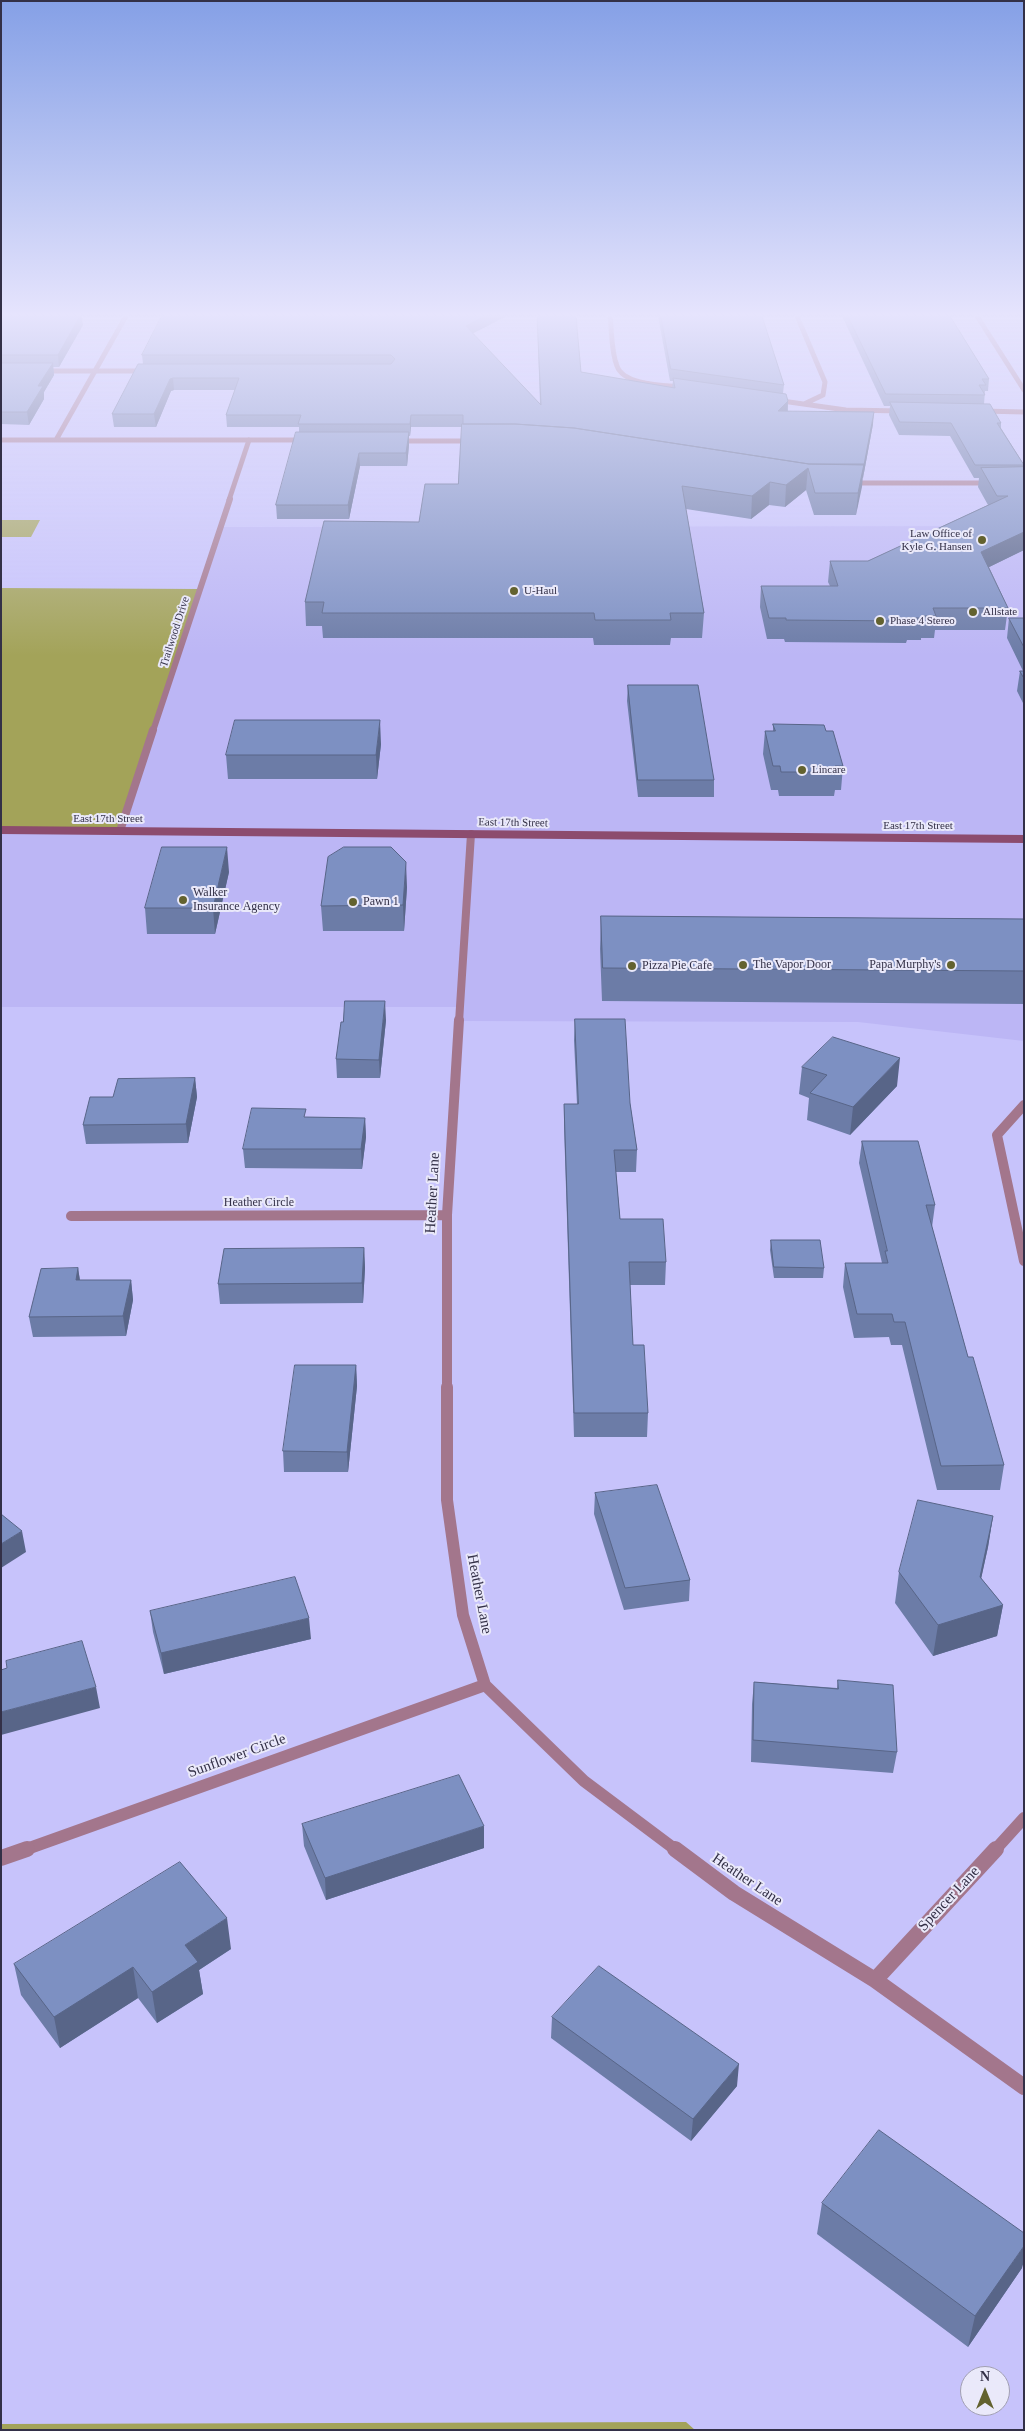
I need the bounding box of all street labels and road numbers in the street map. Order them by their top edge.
street label: Trailwood Drive [157,595,193,669]
street label: East 17th Street [73,812,143,826]
street label: East 17th Street [478,816,548,830]
street label: East 17th Street [883,819,953,833]
street label: Heather Lane [422,1152,444,1234]
street label: Heather Circle [224,1196,294,1210]
street label: Heather Lane [462,1552,496,1636]
street label: Sunflower Circle [186,1730,288,1782]
street label: Heather Lane [708,1850,786,1910]
street label: Spencer Lane [914,1863,984,1935]

